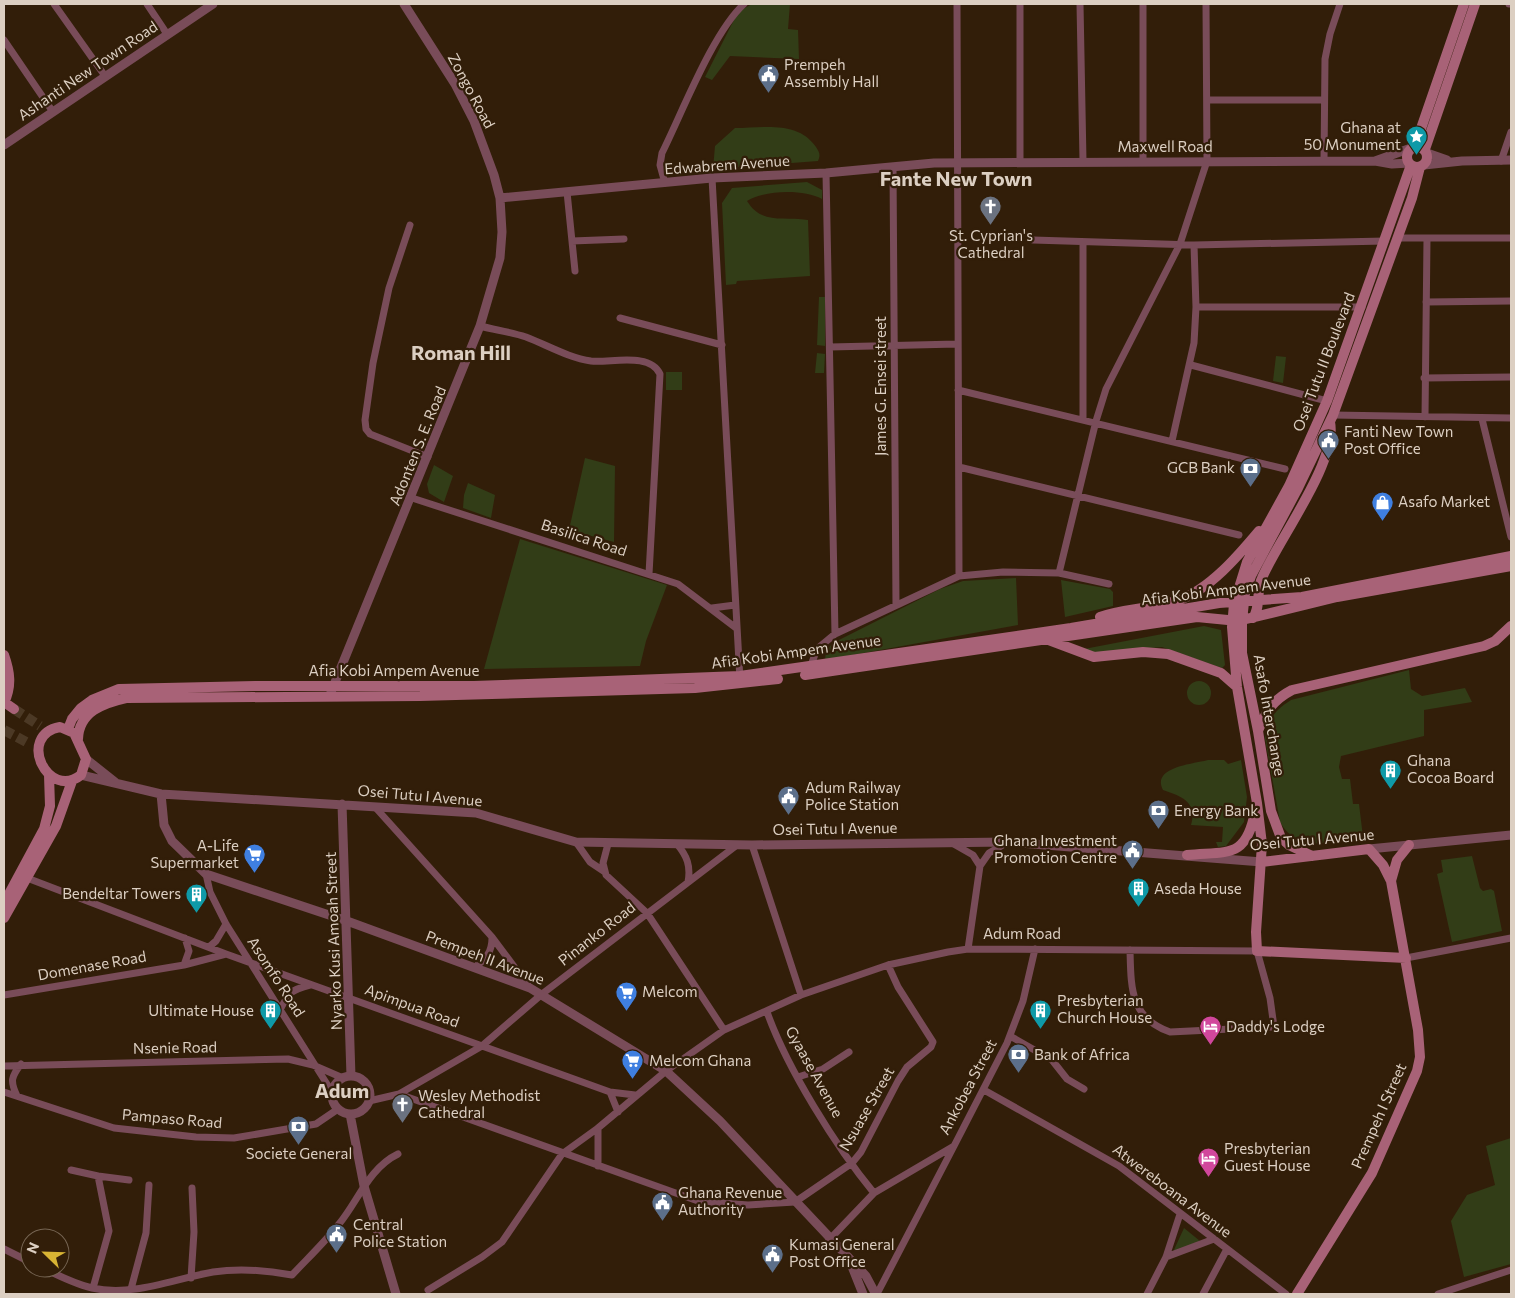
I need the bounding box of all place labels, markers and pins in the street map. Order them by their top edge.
place label: Prempeh Assembly Hall [784,55,879,90]
public building icon: Prempeh Assembly Hall [756,62,780,93]
place label: Ghana at 50 Monument [1304,118,1401,153]
place icon: Ghana at 50 Monument [1405,125,1429,156]
church icon: St. Cyprian's Cathedral [979,195,1003,226]
place label: St. Cyprian's Cathedral [949,226,1033,261]
place label: Fanti New Town Post Office [1344,422,1453,457]
public building icon: Fanti New Town Post Office [1316,429,1340,460]
bank icon: GCB Bank [1239,456,1263,487]
place label: GCB Bank [1167,458,1235,476]
shop icon: Asafo Market [1370,490,1394,521]
place label: Asafo Market [1398,492,1490,510]
place label: Ghana Cocoa Board [1407,751,1494,786]
building icon: Ghana Cocoa Board [1379,758,1403,789]
place label: Adum Railway Police Station [805,778,901,813]
public building icon: Adum Railway Police Station [777,785,801,816]
bank icon: Energy Bank [1146,799,1170,830]
place label: Energy Bank [1174,801,1258,819]
place label: Ghana Investment Promotion Centre [994,831,1117,866]
place label: A-Life Supermarket [150,836,239,871]
public building icon: Ghana Investment Promotion Centre [1121,838,1145,869]
supermarket icon: A-Life Supermarket [243,843,267,874]
building icon: Aseda House [1126,877,1150,908]
place label: Aseda House [1154,879,1242,897]
building icon: Bendeltar Towers [185,882,209,913]
place label: Bendeltar Towers [62,884,181,902]
supermarket icon: Melcom [614,980,638,1011]
place label: Melcom [642,982,698,1000]
place label: Presbyterian Church House [1057,991,1152,1026]
building icon: Presbyterian Church House [1029,998,1053,1029]
building icon: Ultimate House [258,999,282,1030]
place label: Ultimate House [148,1001,254,1019]
hotel icon: Daddy's Lodge [1198,1015,1222,1046]
place label: Daddy's Lodge [1226,1017,1325,1035]
bank icon: Bank of Africa [1006,1043,1030,1074]
place label: Bank of Africa [1034,1045,1130,1063]
supermarket icon: Melcom Ghana [621,1049,645,1080]
place label: Melcom Ghana [649,1051,751,1069]
place label: Wesley Methodist Cathedral [418,1086,540,1121]
church icon: Wesley Methodist Cathedral [390,1093,414,1124]
bank icon: Societe General [287,1114,311,1145]
place label: Presbyterian Guest House [1224,1139,1311,1174]
place label: Societe General [246,1144,352,1162]
hotel icon: Presbyterian Guest House [1196,1146,1220,1177]
place label: Ghana Revenue Authority [678,1183,782,1218]
public building icon: Ghana Revenue Authority [650,1190,674,1221]
place label: Central Police Station [353,1215,447,1250]
public building icon: Central Police Station [325,1222,349,1253]
place label: Kumasi General Post Office [789,1235,895,1270]
public building icon: Kumasi General Post Office [761,1242,785,1273]

